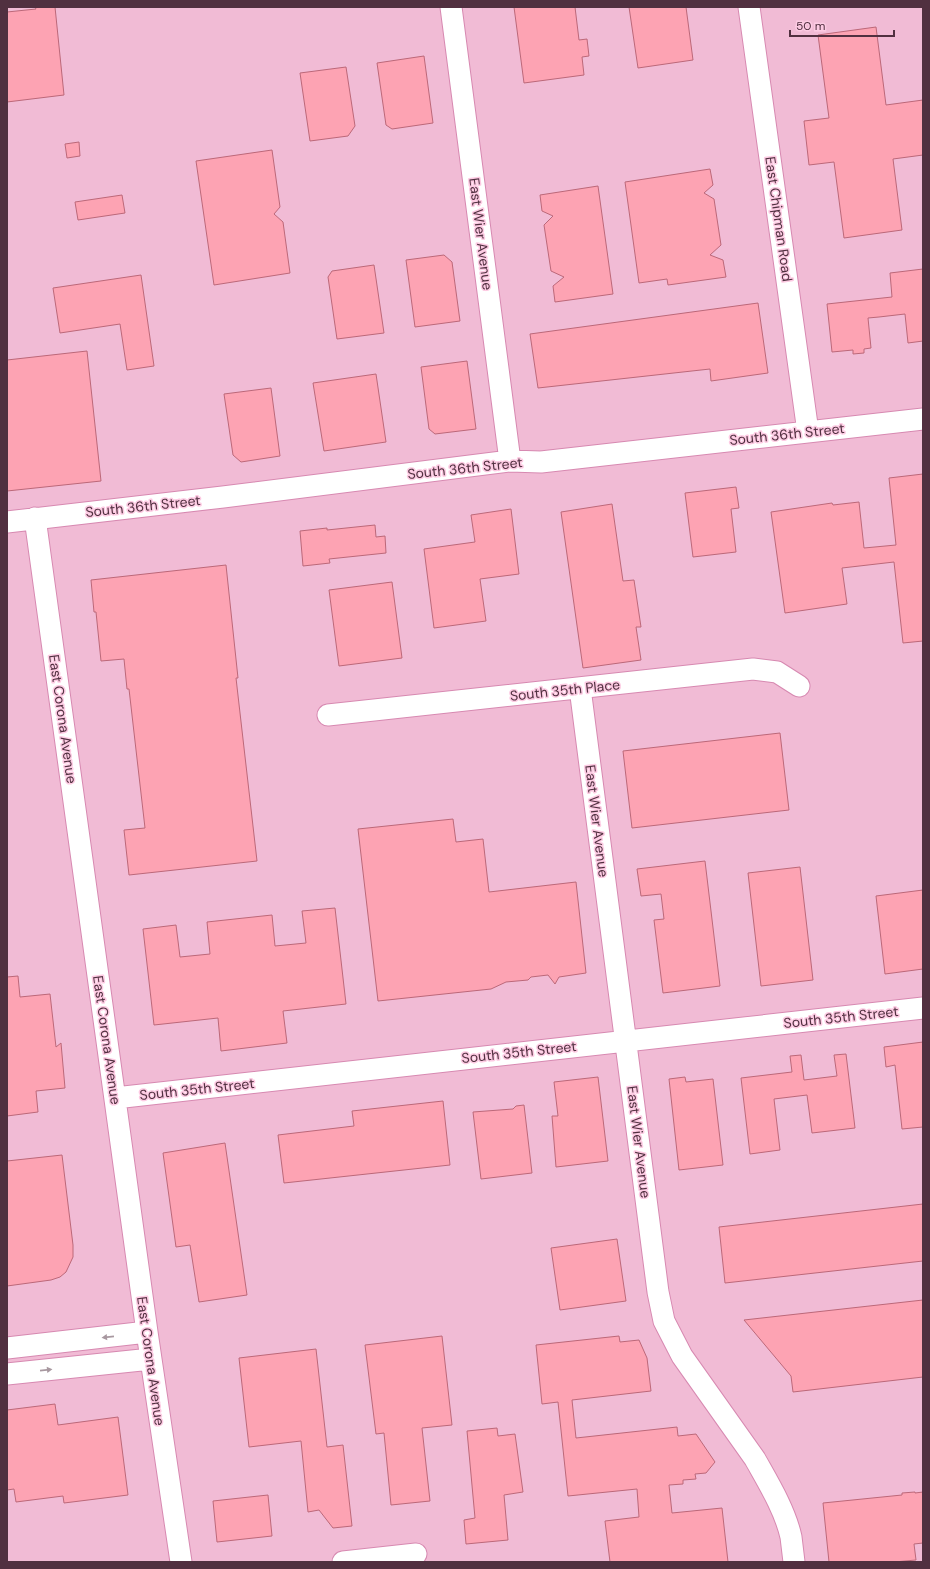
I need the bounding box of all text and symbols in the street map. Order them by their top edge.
scale bar [790,12,894,38]
text: 50 m [796,18,825,34]
street label: East Chipman Road [761,155,797,283]
street label: East Wier Avenue [465,177,497,291]
street label: South 36th Street [729,419,845,449]
street label: South 36th Street [407,453,523,483]
street label: South 36th Street [85,491,201,521]
street label: East Corona Avenue [45,653,81,785]
street label: South 35th Place [509,675,621,705]
street label: East Wier Avenue [581,764,613,878]
street label: East Corona Avenue [89,974,125,1106]
street label: South 35th Street [783,1002,899,1032]
street label: South 35th Street [461,1037,577,1067]
street label: South 35th Street [139,1074,255,1104]
street label: East Wier Avenue [623,1085,655,1199]
street label: East Corona Avenue [133,1295,169,1427]
one-way arrow [102,1333,114,1340]
one-way arrow [40,1367,52,1373]

